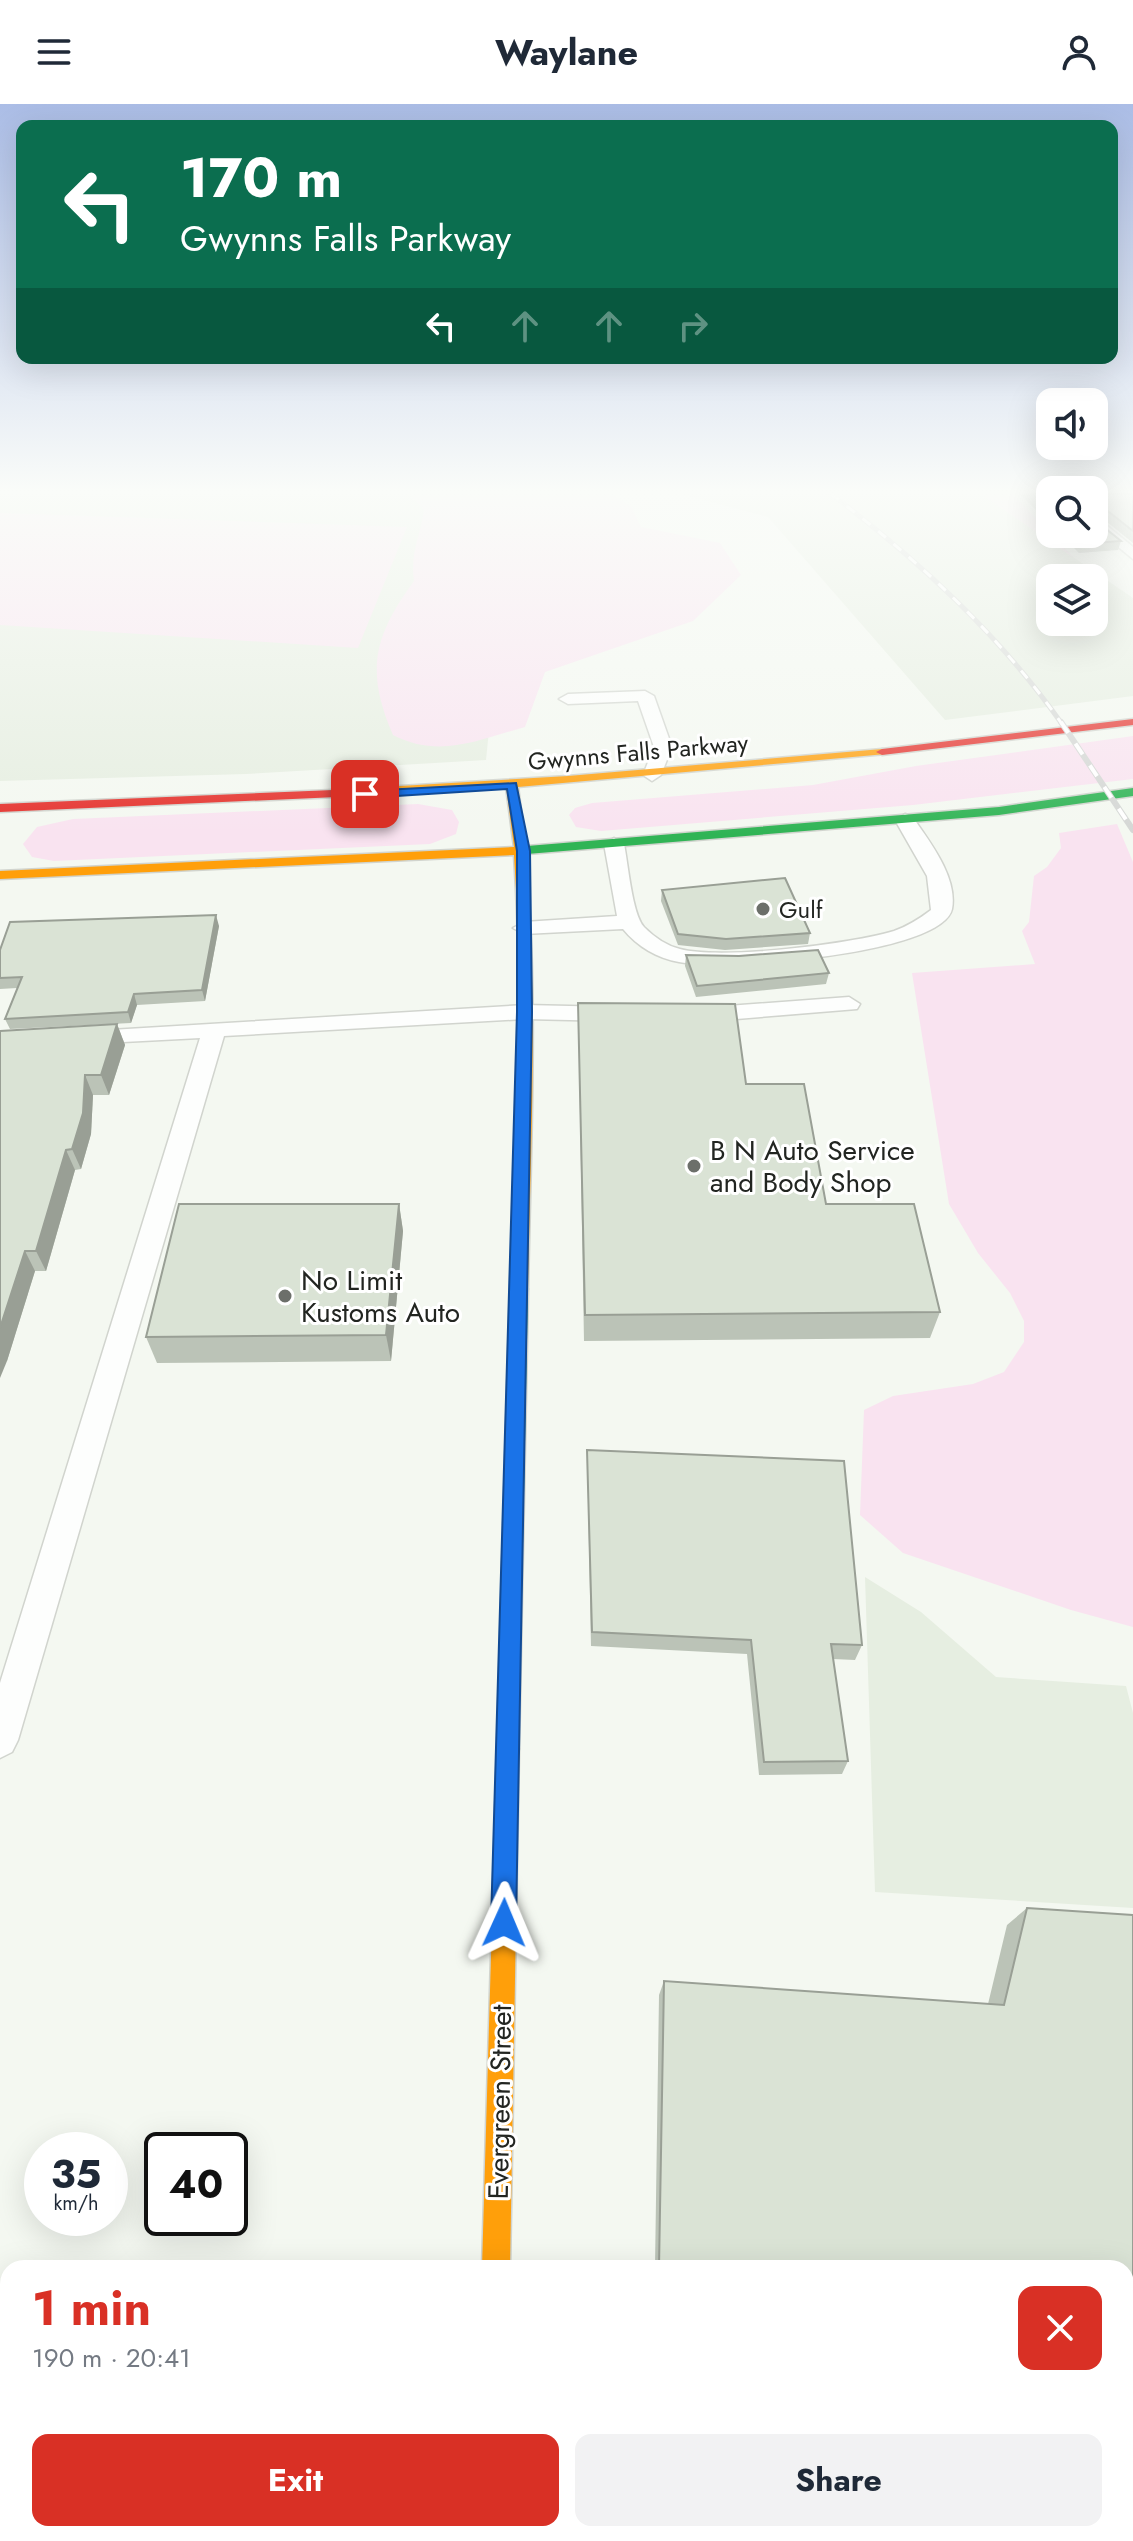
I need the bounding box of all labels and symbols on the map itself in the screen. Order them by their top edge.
street label: Gwynns Falls Parkway [526,725,750,779]
pin [331,760,399,828]
place label: Gulf [779,892,824,927]
marker: Gulf [754,900,772,918]
place label: B N Auto Service and Body Shop [710,1130,915,1203]
marker: B N Auto Service and Body Shop [685,1157,703,1175]
place label: No Limit Kustoms Auto [301,1260,460,1333]
marker: No Limit Kustoms Auto [276,1287,294,1305]
position arrow [462,1881,546,1965]
street label: Evergreen Street [478,2004,522,2200]
speed limit sign: 40 [144,2132,248,2236]

